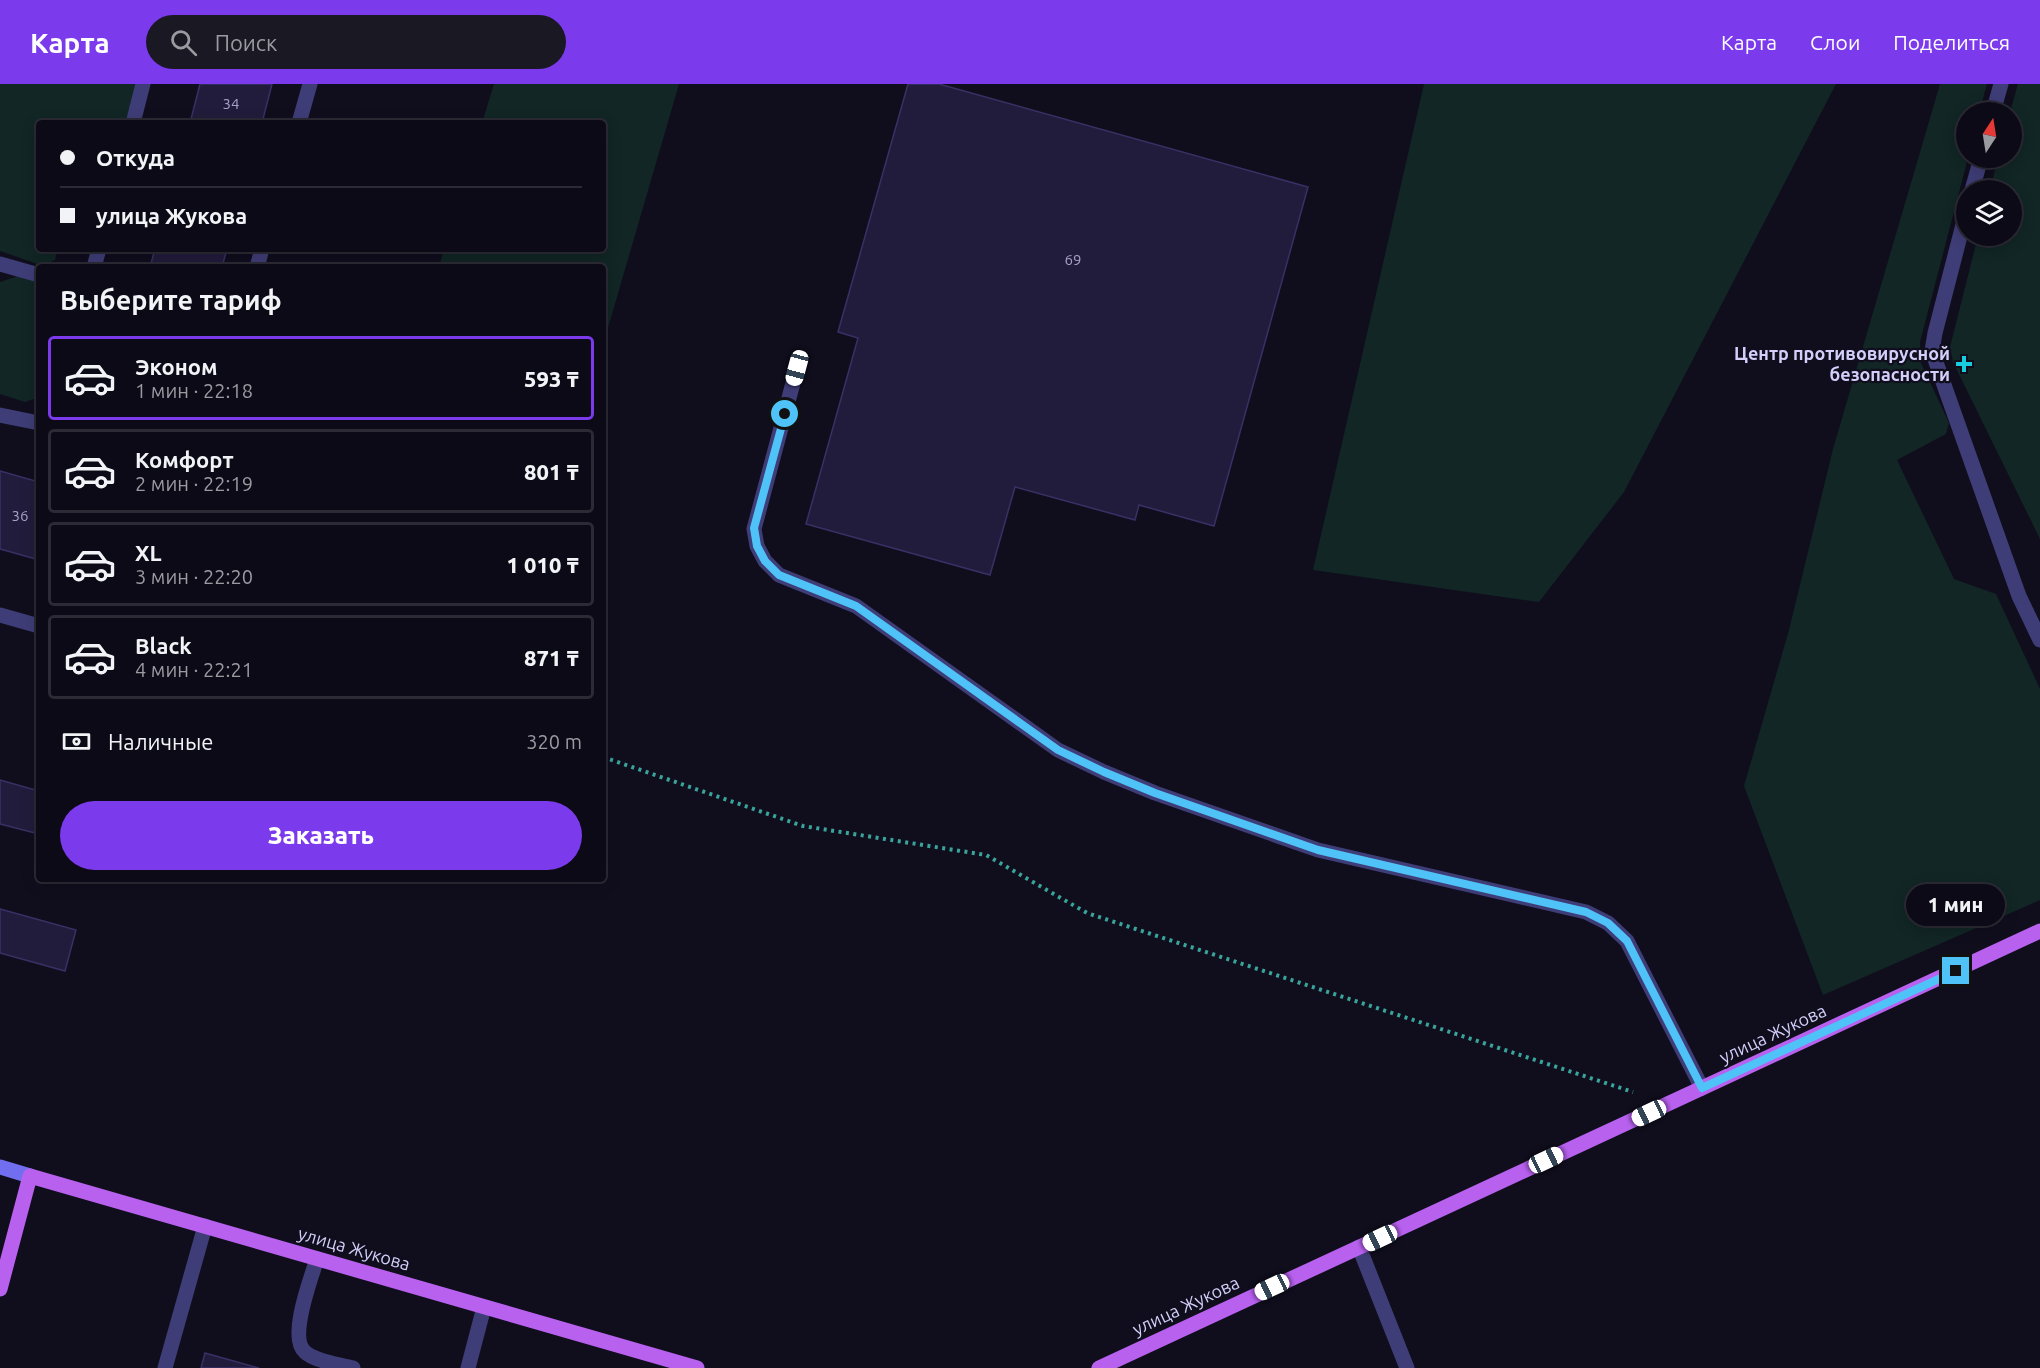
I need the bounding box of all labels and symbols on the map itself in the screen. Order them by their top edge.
house number: 34 [223,95,239,112]
north arrow [1956,102,2022,168]
house number: 69 [1065,251,1081,268]
place label: Центр противовирусной безопасности [1734,343,1950,384]
car [784,348,810,388]
marker: Центр противовирусной безопасности [1955,355,1973,373]
route start [771,400,798,427]
house number: 36 [12,507,28,524]
callout: 1 мин [1906,884,2006,926]
route end [1942,957,1969,984]
street label: улица Жукова [1716,1000,1829,1067]
car [1629,1097,1669,1129]
car [1526,1144,1566,1176]
street label: улица Жукова [296,1222,413,1274]
car [1360,1222,1400,1254]
car [1252,1271,1292,1303]
street label: улица Жукова [1129,1272,1242,1339]

